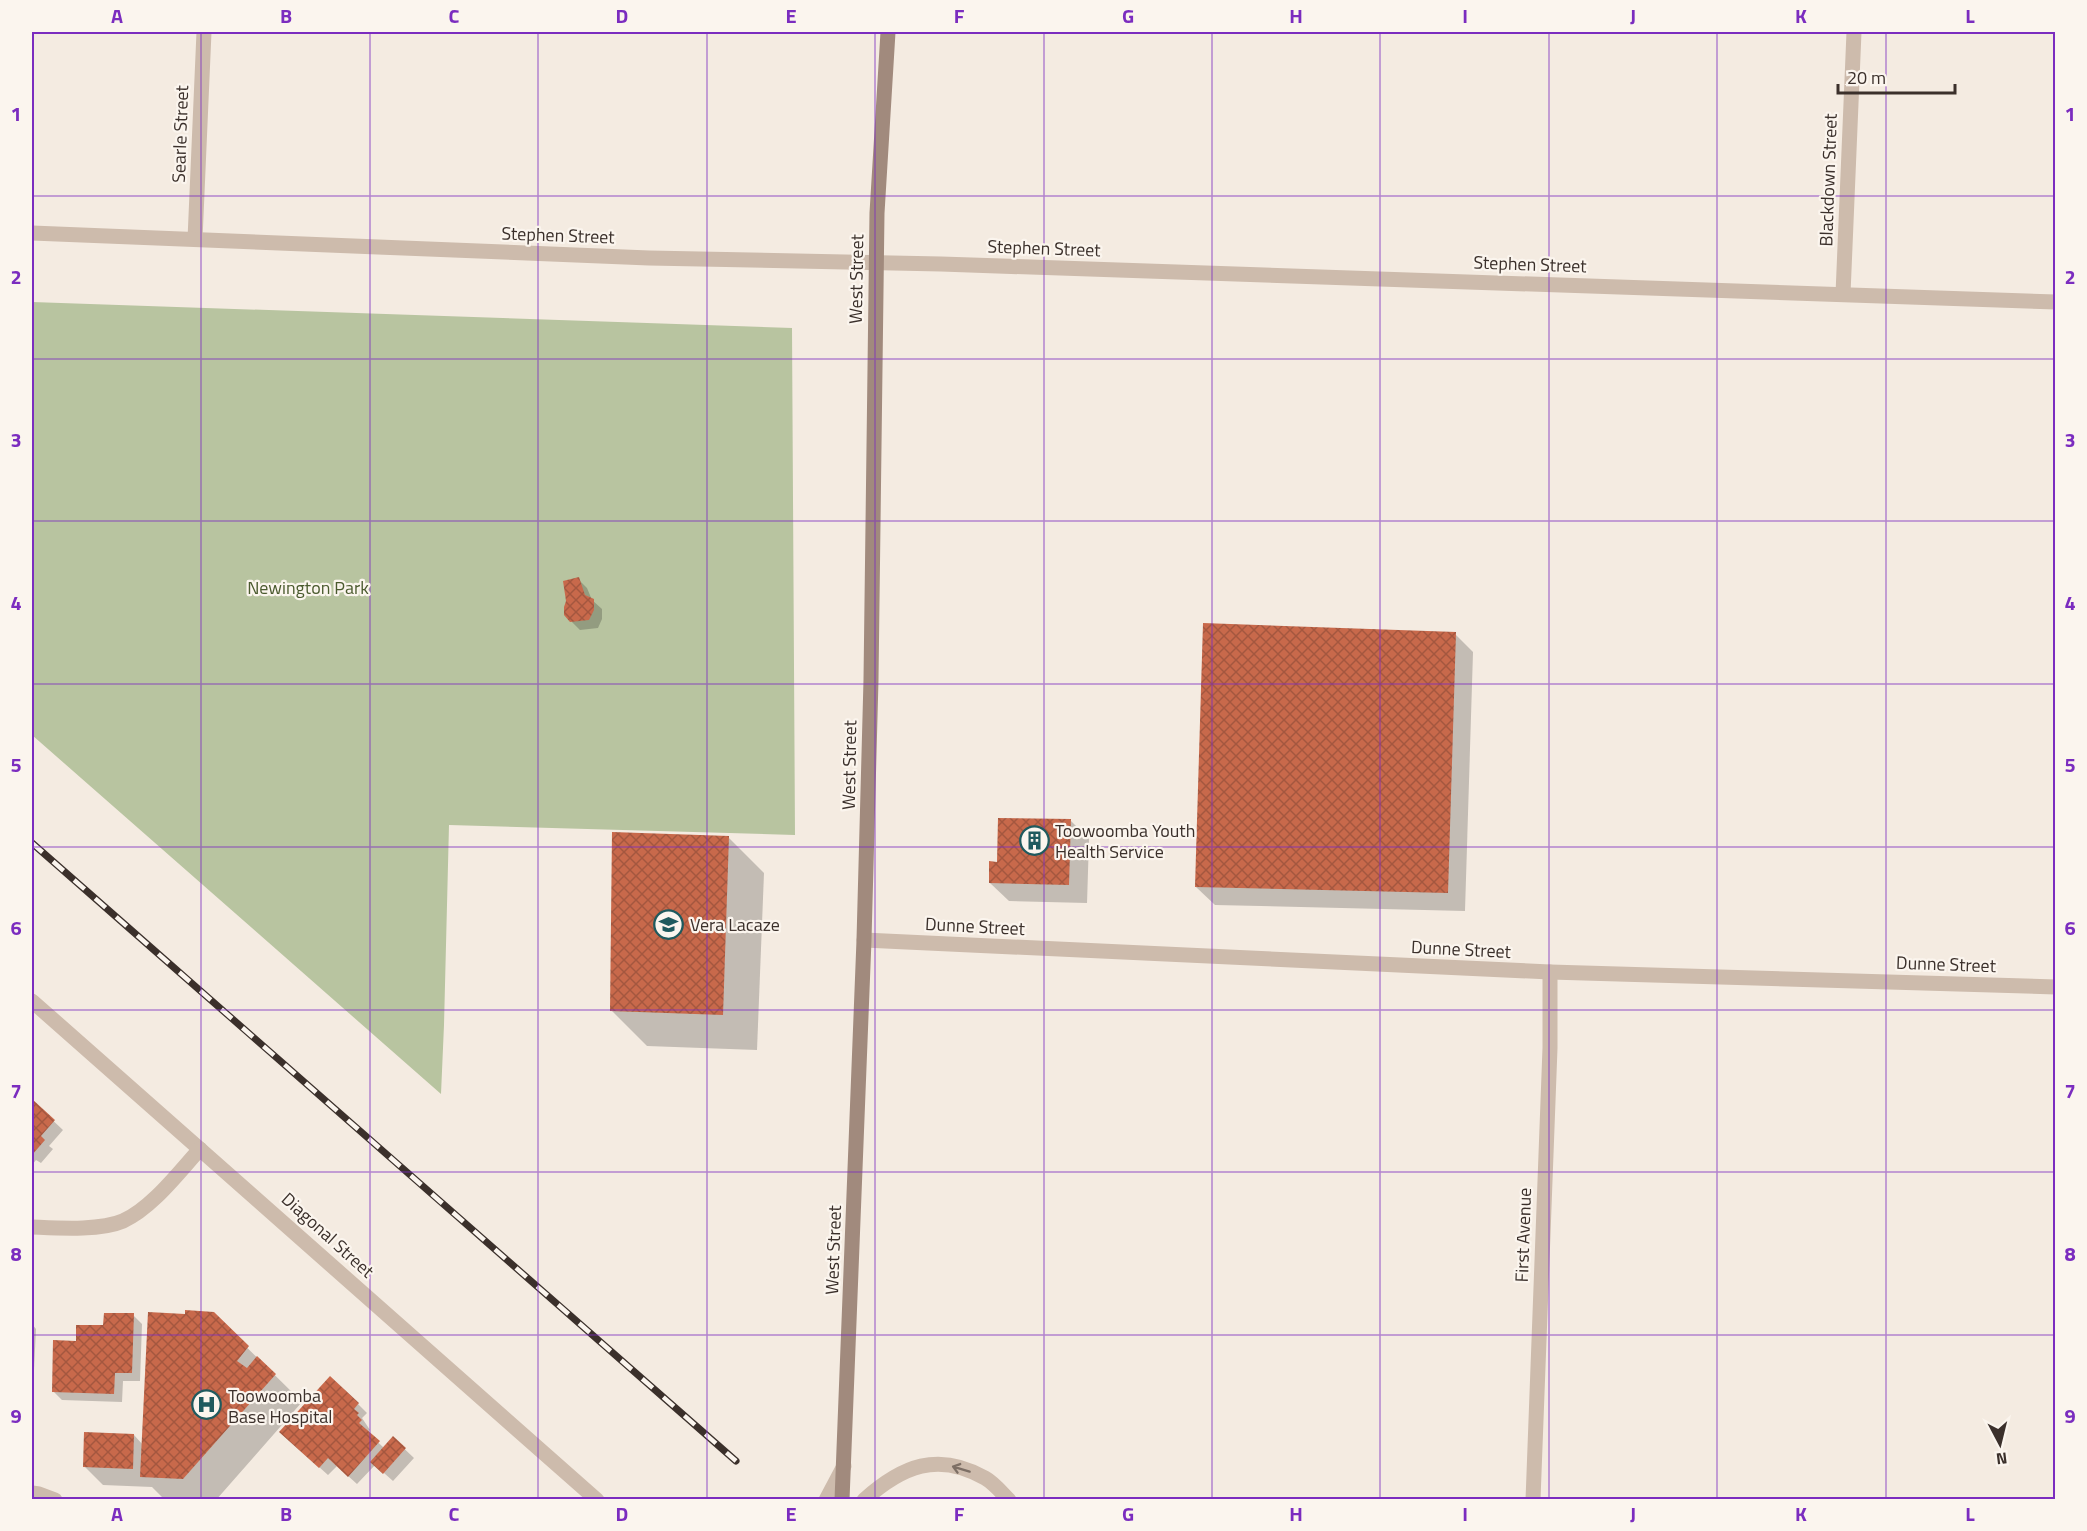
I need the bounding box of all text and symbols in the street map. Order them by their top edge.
text: A [111,0,123,31]
text: B [280,0,292,31]
text: C [449,0,460,31]
text: D [616,0,628,31]
text: E [785,0,797,31]
text: F [954,0,965,31]
text: G [1122,0,1134,31]
text: H [1289,0,1303,31]
text: I [1462,0,1468,31]
text: J [1630,0,1636,31]
text: K [1795,0,1807,31]
text: L [1965,0,1975,31]
scale bar [1838,57,1955,95]
text: 20 m [1847,64,1886,91]
street label: Searle Street [165,84,195,183]
text: 1 [10,98,22,129]
text: 1 [2064,98,2076,129]
street label: Blackdown Street [1812,112,1844,247]
street label: Stephen Street [501,220,616,250]
street label: West Street [842,233,870,324]
street label: Stephen Street [987,233,1102,263]
street label: Stephen Street [1473,249,1588,279]
text: 2 [10,261,22,292]
text: 2 [2064,261,2076,292]
text: 3 [10,424,22,455]
text: 3 [2064,424,2076,455]
park label: Newington Park [247,574,369,601]
text: 4 [10,587,22,618]
text: 4 [2064,587,2076,618]
street label: West Street [835,719,863,810]
text: 5 [10,749,22,780]
text: 5 [2064,749,2076,780]
place label: Toowoomba Youth Health Service [1055,817,1195,865]
building icon: Toowoomba Youth Health Service [1018,824,1050,856]
school or university icon: Vera Lacaze [653,908,685,940]
street label: Dunne Street [924,910,1026,942]
place label: Vera Lacaze [690,911,780,938]
text: 6 [10,912,22,943]
text: 6 [2064,912,2076,943]
street label: Dunne Street [1410,933,1512,965]
street label: Dunne Street [1896,949,1997,979]
text: 7 [10,1075,22,1106]
text: 7 [2064,1075,2076,1106]
street label: Diagonal Street [276,1186,381,1284]
street label: First Avenue [1508,1187,1538,1283]
street label: West Street [818,1204,848,1295]
text: 8 [10,1238,22,1269]
text: 8 [2064,1238,2076,1269]
place label: Toowoomba Base Hospital [228,1382,332,1430]
hospital icon: Toowoomba Base Hospital [191,1389,223,1421]
text: 9 [10,1400,22,1431]
text: 9 [2064,1400,2076,1431]
north arrow [1970,1414,2030,1474]
text: N [1995,1446,2009,1471]
one-way arrow [952,1463,971,1474]
text: A [111,1498,123,1529]
text: B [280,1498,292,1529]
text: C [449,1498,460,1529]
text: D [616,1498,628,1529]
text: E [785,1498,797,1529]
text: F [954,1498,965,1529]
text: G [1122,1498,1134,1529]
text: H [1289,1498,1303,1529]
text: I [1462,1498,1468,1529]
text: J [1630,1498,1636,1529]
text: K [1795,1498,1807,1529]
text: L [1965,1498,1975,1529]

